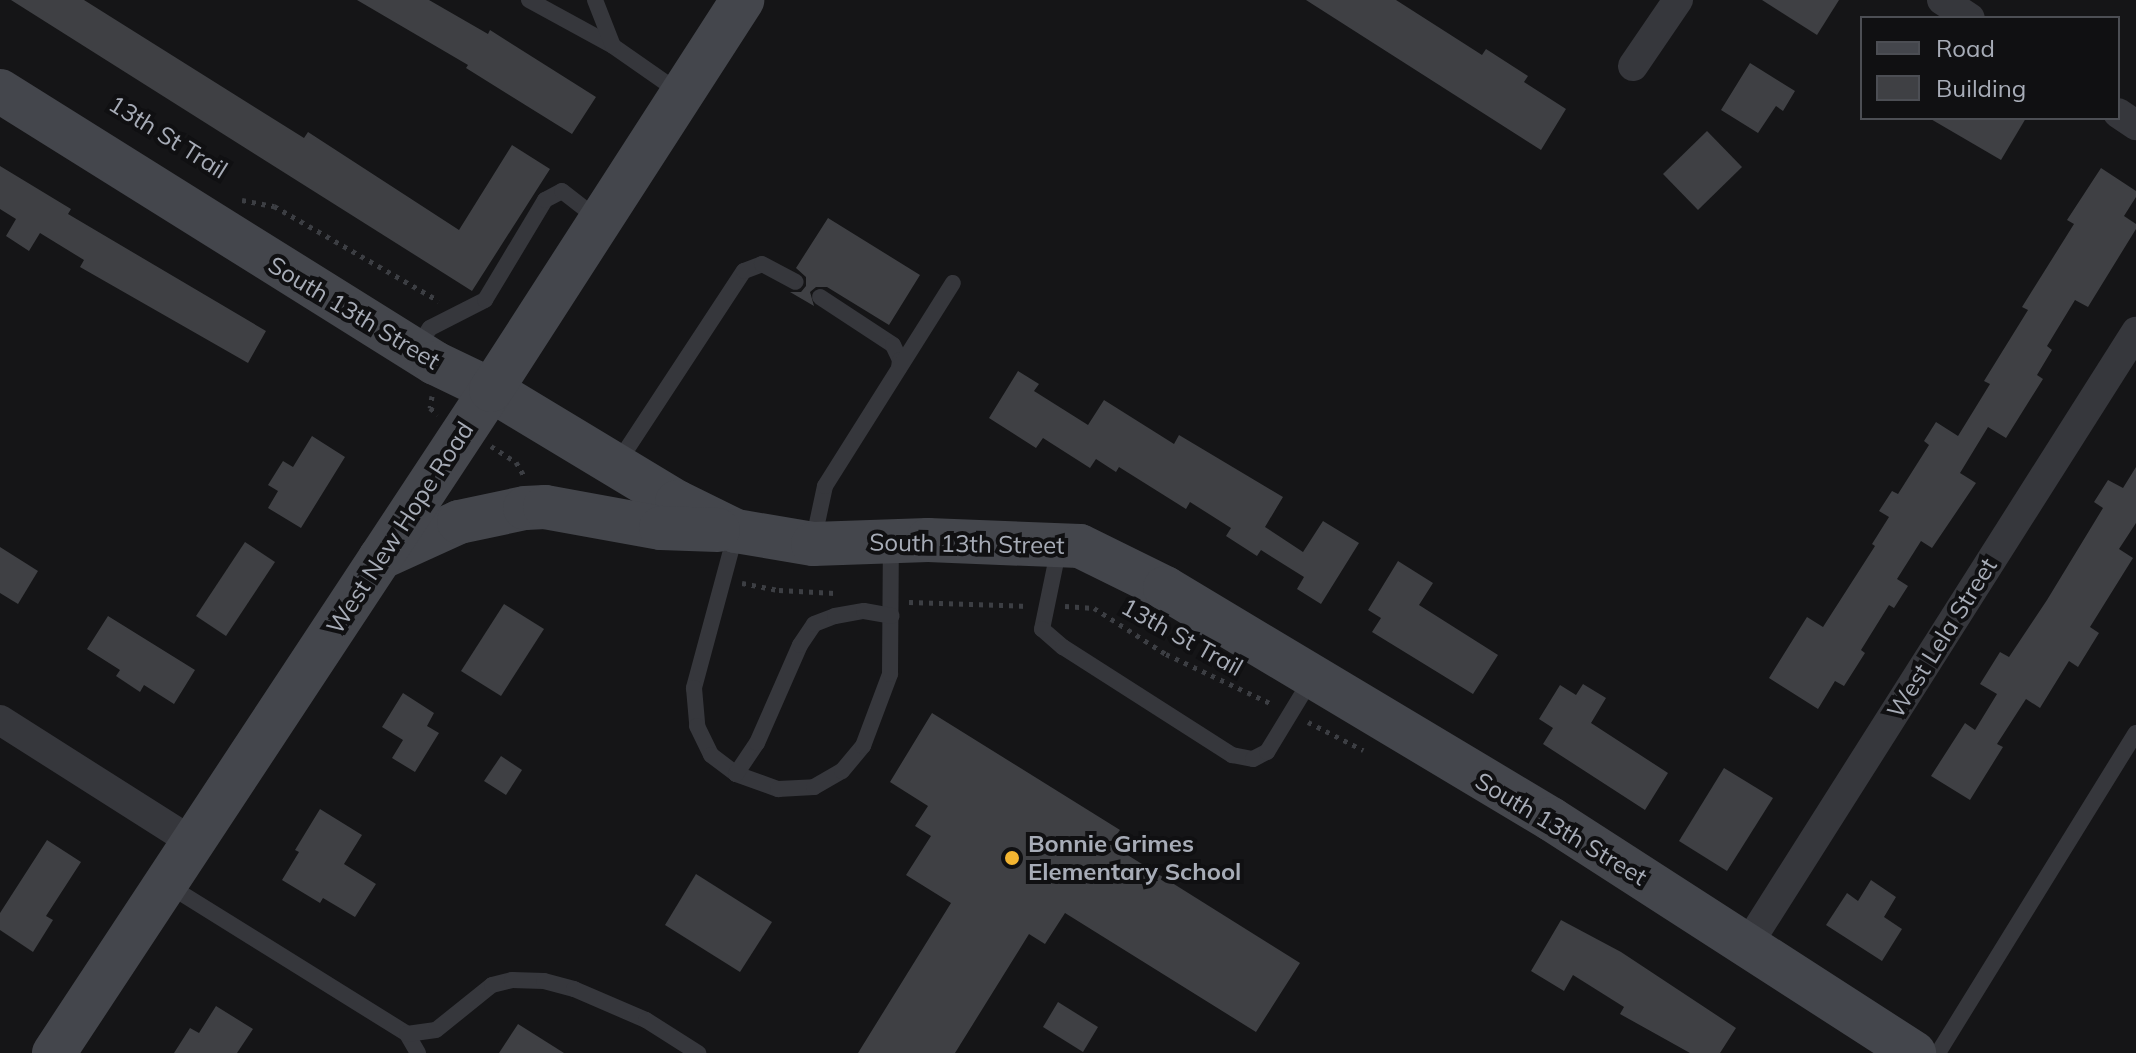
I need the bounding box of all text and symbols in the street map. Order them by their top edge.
legend [1860,16,2120,120]
text: Road [1936,33,1995,63]
text: Building [1936,73,2026,103]
street label: 13th St Trail [103,89,233,185]
street label: South 13th Street [263,250,445,376]
street label: West New Hope Road [321,416,479,640]
street label: South 13th Street [869,528,1065,560]
street label: West Lela Street [1881,553,2003,723]
street label: 13th St Trail [1116,592,1248,682]
street label: South 13th Street [1470,766,1652,892]
place label: Bonnie Grimes Elementary School [1028,830,1241,886]
marker: Bonnie Grimes Elementary School [1003,849,1021,867]

